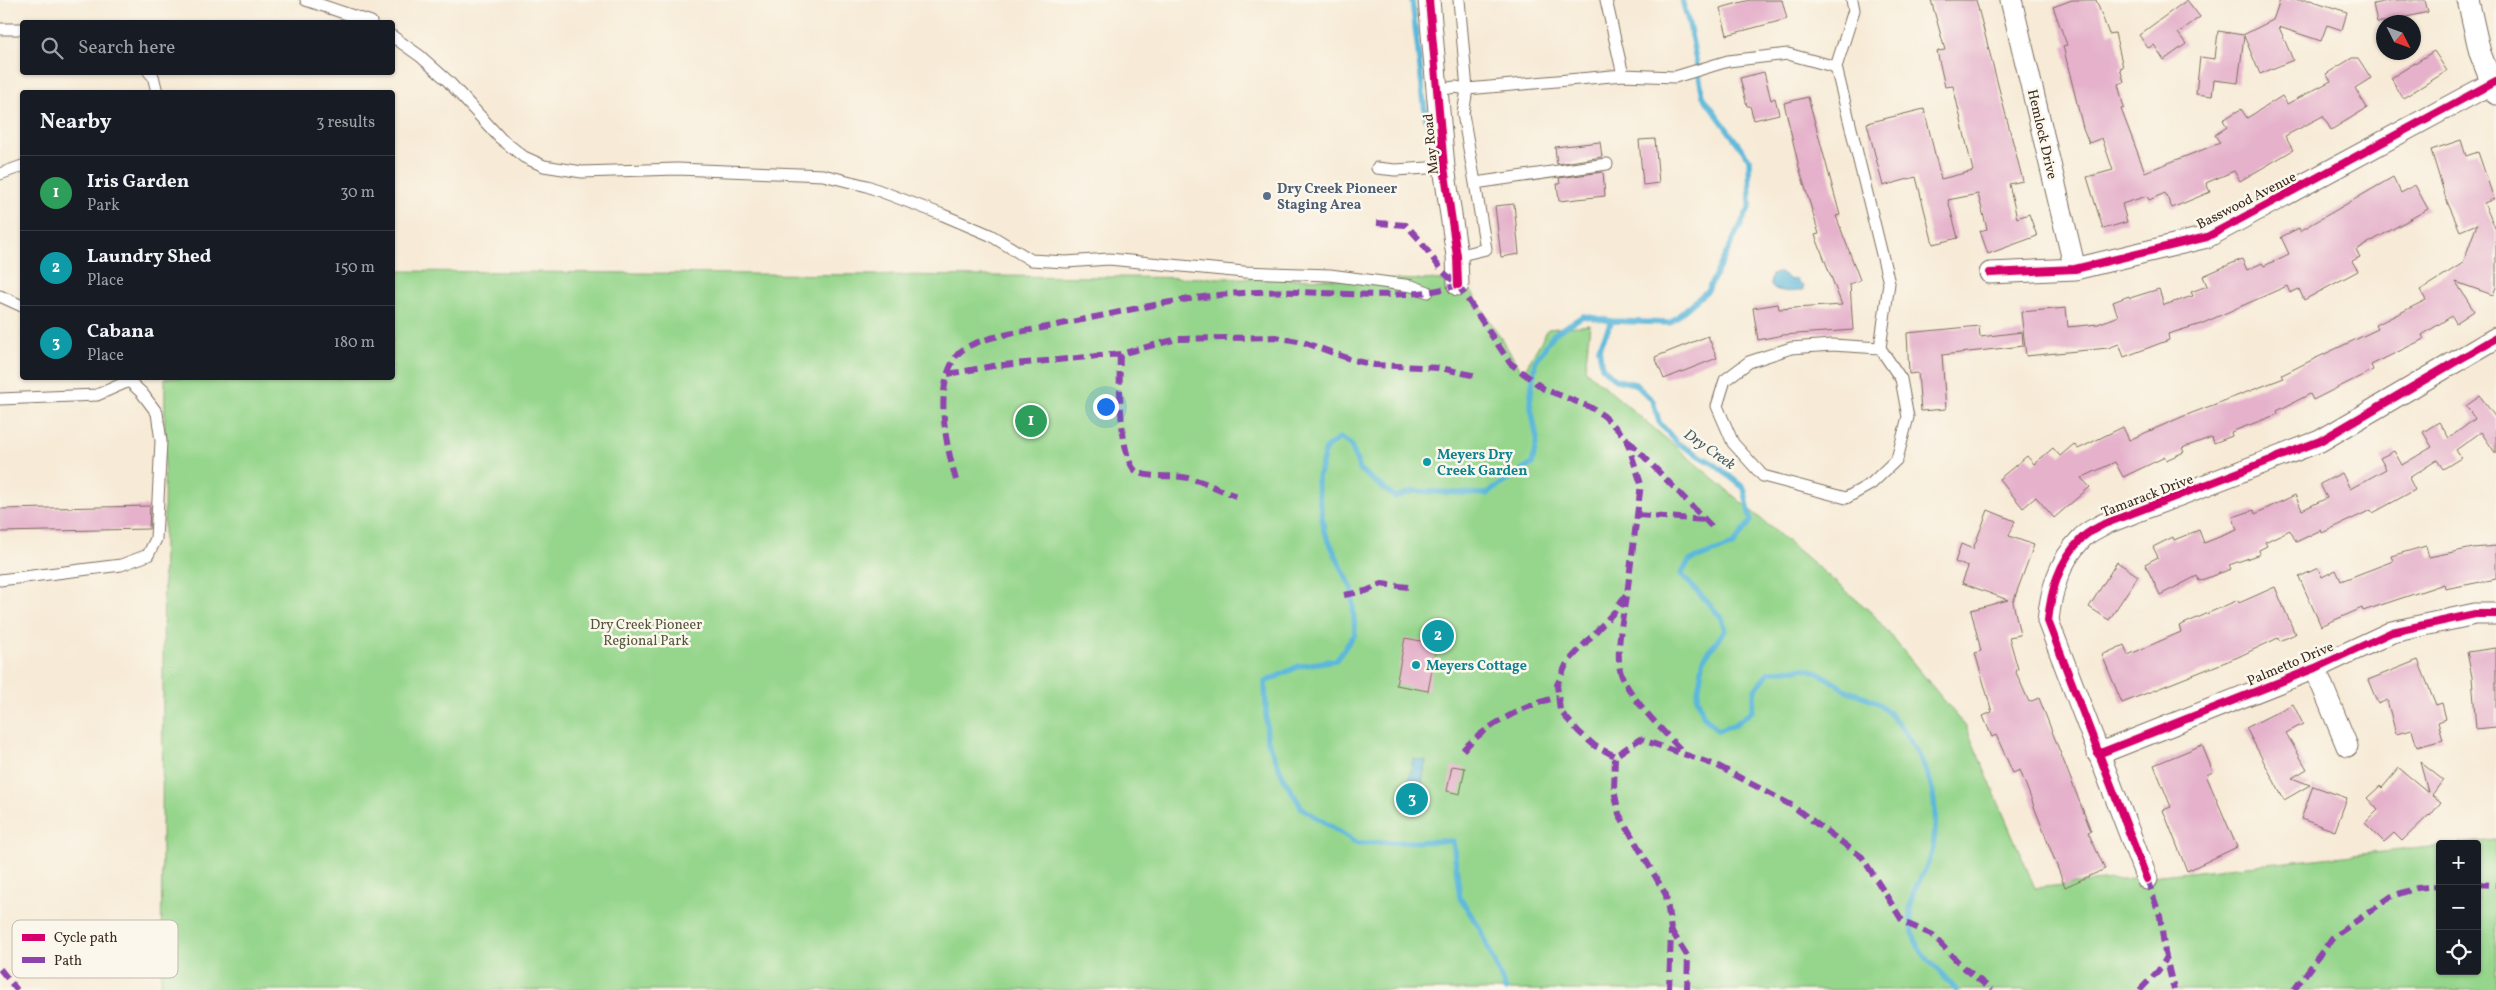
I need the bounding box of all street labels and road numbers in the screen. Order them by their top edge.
street label: Hemlock Drive [2022,88,2061,182]
street label: May Road [1419,112,1444,175]
street label: Basswood Avenue [2194,168,2300,235]
street label: Tamarack Drive [2099,470,2197,523]
street label: Palmetto Drive [2244,637,2337,691]

